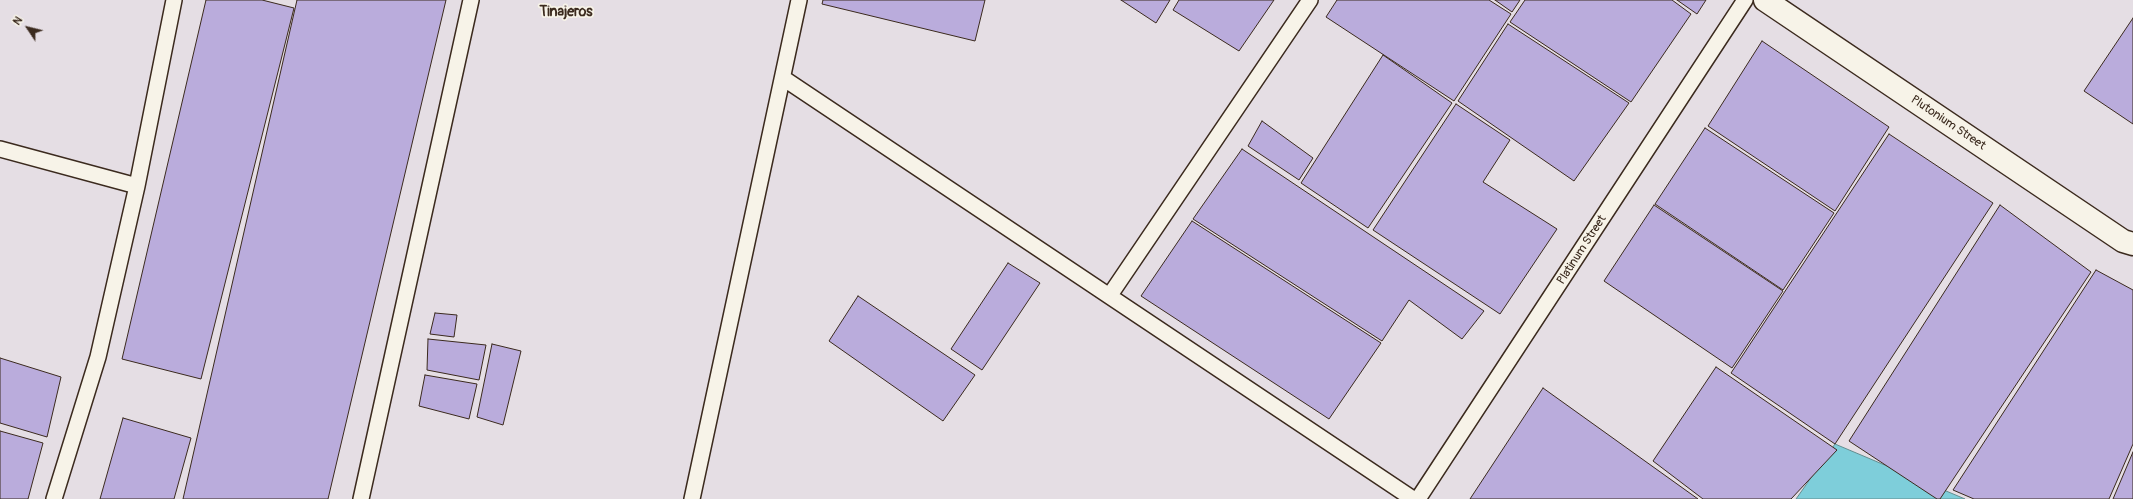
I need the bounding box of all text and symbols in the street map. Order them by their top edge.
district label: Tinajeros [539,4,593,20]
north arrow [8,8,48,48]
text: N [10,14,25,28]
street label: Plutonium Street [1908,93,1988,153]
street label: Platinum Street [1554,213,1610,287]

